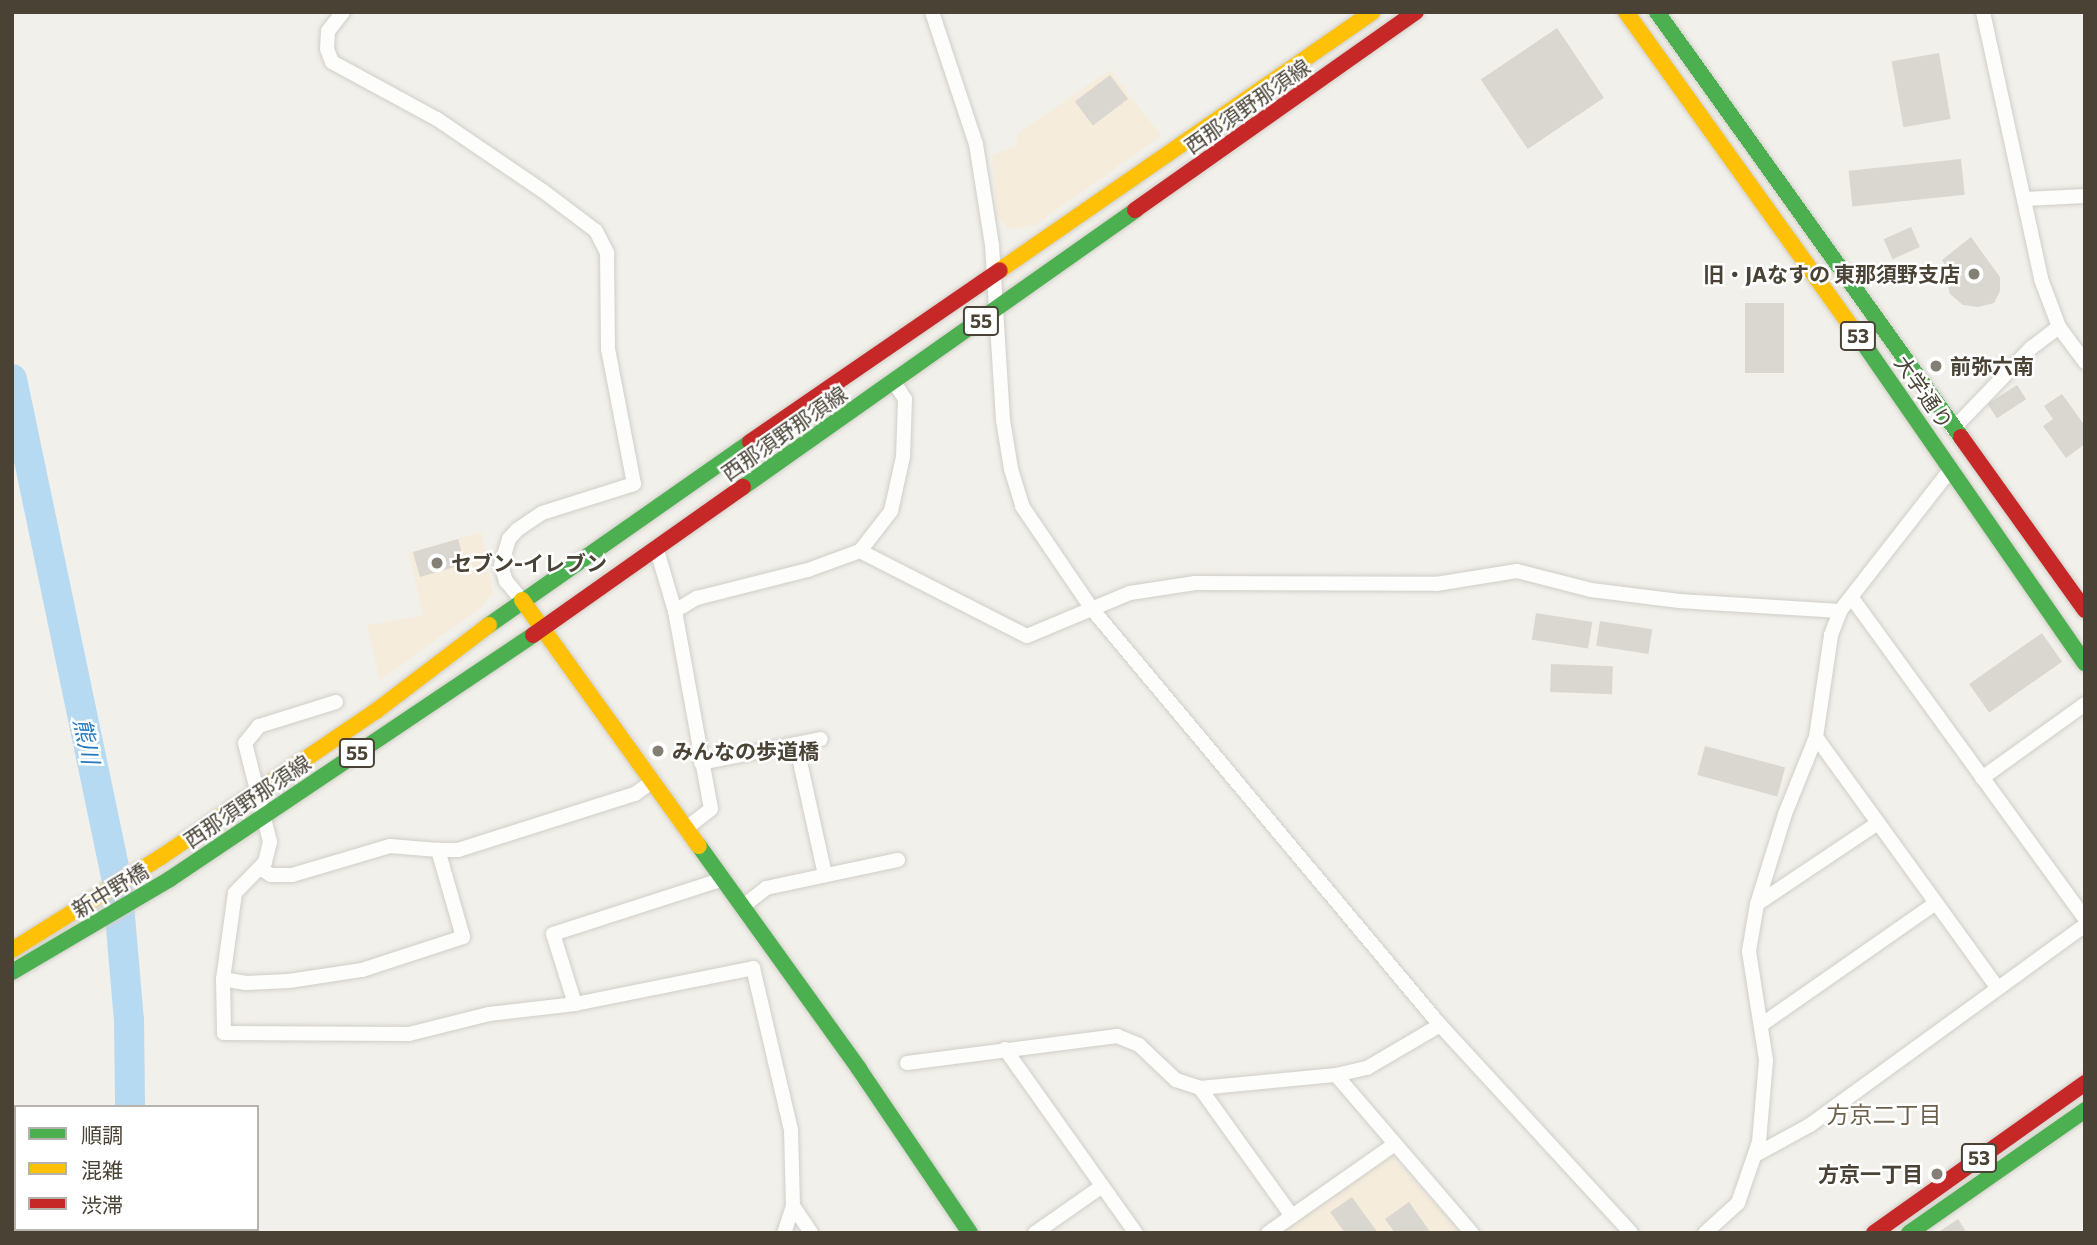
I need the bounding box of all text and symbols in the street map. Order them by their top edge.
street label: 西那須野那須線 [1180,54,1314,158]
place label: 旧・JAなすの 東那須野支店 [1703,261,1960,287]
marker: 旧・JAなすの 東那須野支店 [1966,266,1982,282]
road number: 55 [962,306,1000,336]
road number: 53 [1839,320,1877,352]
street label: 大学通り [1890,350,1958,434]
place label: 前弥六南 [1950,353,2034,379]
marker: 前弥六南 [1928,358,1944,374]
street label: 西那須野那須線 [717,381,851,485]
place label: セブン-イレブン [451,550,607,576]
marker: セブン-イレブン [429,555,445,571]
water label: 熊川 [69,716,105,766]
road number: 55 [338,738,376,768]
place label: みんなの歩道橋 [672,738,819,764]
marker: みんなの歩道橋 [650,743,666,759]
street label: 西那須野那須線 [179,749,315,853]
street label: 新中野橋 [68,858,152,922]
district label: 方京二丁目 [1827,1100,1941,1128]
legend [14,1105,259,1231]
text: 順調 [81,1122,123,1147]
road number: 53 [1960,1142,1998,1174]
text: 混雑 [81,1157,123,1182]
place label: 方京一丁目 [1818,1161,1923,1187]
marker: 方京一丁目 [1929,1166,1945,1182]
text: 渋滞 [81,1192,123,1217]

